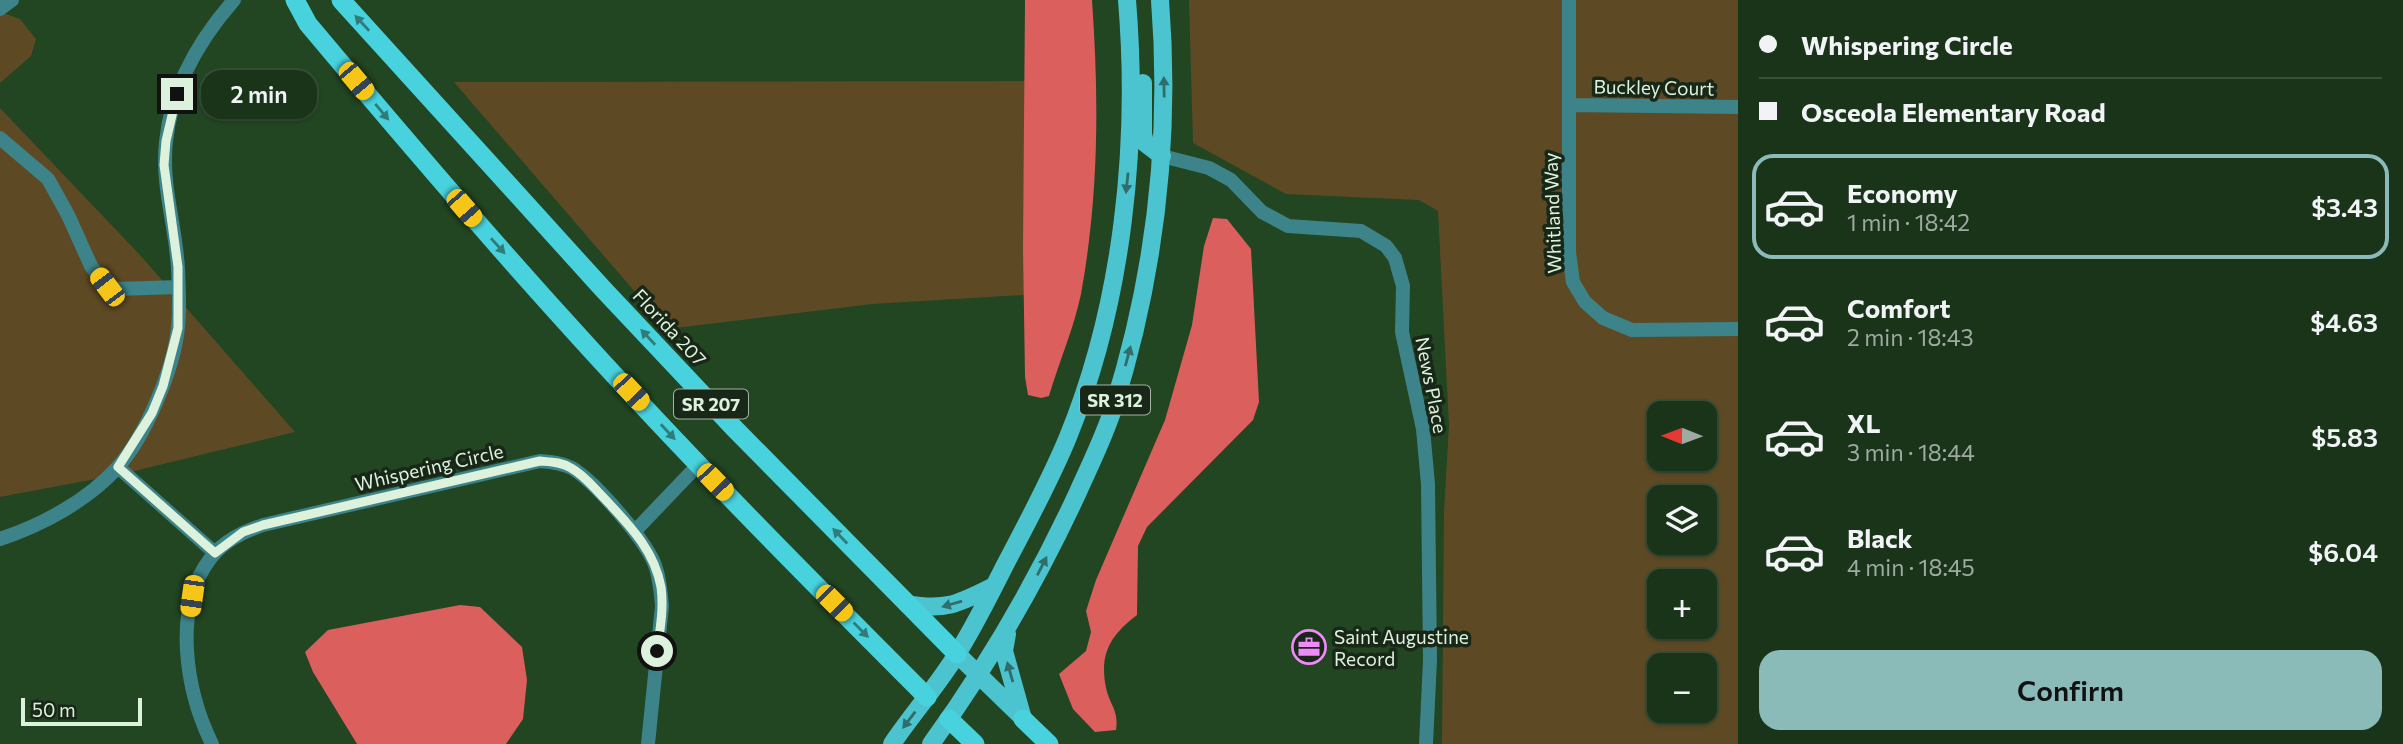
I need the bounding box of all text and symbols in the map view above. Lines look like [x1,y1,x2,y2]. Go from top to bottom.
one-way arrow [354,15,370,32]
text: Whispering Circle [1801,29,2013,60]
car [335,58,378,104]
callout: 2 min [202,70,317,119]
street label: Buckley Court [1593,74,1715,100]
one-way arrow [1158,76,1170,98]
route end [161,78,193,110]
text: 2 min [231,80,287,108]
text: Osceola Elementary Road [1801,96,2106,127]
one-way arrow [374,103,389,120]
street label: Whitland Way [1538,152,1566,274]
one-way arrow [1122,172,1133,194]
icon: car [1763,175,1826,238]
text: Economy [1847,177,1958,208]
car [443,185,486,231]
text: $3.43 [2311,191,2378,222]
text: 1 min · 18:42 [1847,208,1970,236]
one-way arrow [490,237,506,255]
car [86,264,129,310]
street label: Florida 207 [629,284,711,370]
icon: car [1763,290,1826,353]
text: Comfort [1847,292,1950,323]
text: $4.63 [2310,306,2378,337]
text: 2 min · 18:43 [1847,323,1974,351]
one-way arrow [641,329,657,346]
street label: News Place [1411,335,1453,435]
one-way arrow [1123,344,1134,366]
car [609,369,654,415]
road number: SR 312 [1080,386,1150,414]
road number: SR 207 [674,390,748,418]
north arrow [1647,401,1717,471]
map controls [1647,401,1717,723]
icon: car [1763,405,1826,468]
text: XL [1847,407,1881,438]
text: $5.83 [2311,421,2378,452]
one-way arrow [659,423,675,440]
text: 3 min · 18:44 [1847,438,1975,466]
street label: Whispering Circle [352,439,506,495]
car [693,460,738,504]
button: layers [1647,485,1717,555]
icon: car [1763,520,1826,583]
text: Black [1847,522,1913,553]
one-way arrow [832,528,848,545]
text: $6.04 [2308,536,2378,567]
text: 4 min · 18:45 [1847,553,1975,581]
one-way arrow [1037,556,1048,576]
button: + [1647,569,1717,639]
car [179,574,206,618]
car [812,581,857,625]
one-way arrow [942,600,963,610]
one-way arrow [852,622,869,638]
place label: Saint Augustine Record [1334,625,1469,670]
office icon: Saint Augustine Record [1290,628,1328,666]
route start [641,635,673,667]
button: Confirm [1759,650,2382,730]
button: − [1647,653,1717,723]
one-way arrow [1004,661,1014,682]
scale bar [21,695,142,727]
text: 50 m [32,698,76,721]
one-way arrow [903,711,917,729]

